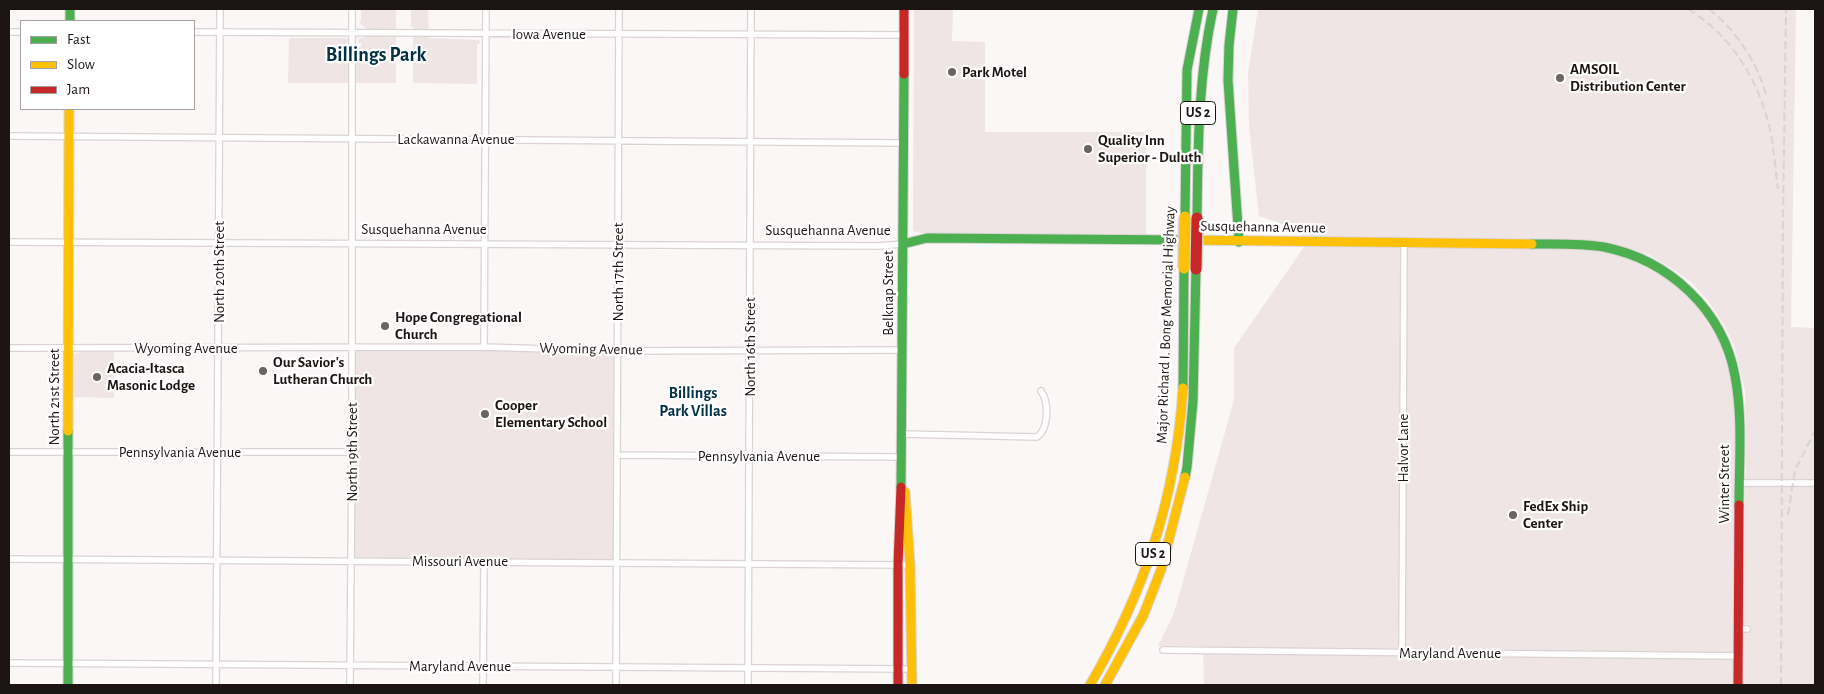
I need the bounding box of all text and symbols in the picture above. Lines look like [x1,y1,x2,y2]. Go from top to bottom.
legend [20,20,195,110]
street label: Iowa Avenue [512,25,586,43]
text: Fast [67,32,90,47]
district label: Billings Park [326,43,426,67]
text: Slow [67,57,95,72]
place label: AMSOIL Distribution Center [1570,60,1686,95]
place label: Park Motel [962,63,1027,81]
marker: Park Motel [946,66,958,78]
marker: AMSOIL Distribution Center [1554,72,1566,84]
text: Jam [67,82,90,97]
road number: US 2 [1180,102,1216,125]
street label: Lackawanna Avenue [397,130,515,148]
place label: Quality Inn Superior - Duluth [1098,131,1201,166]
marker: Quality Inn Superior - Duluth [1082,143,1094,155]
street label: Major Richard I. Bong Memorial Highway [1153,206,1179,444]
street label: Susquehanna Avenue [1200,217,1326,237]
street label: Susquehanna Avenue [361,220,487,238]
street label: North 20th Street [210,221,228,323]
street label: Susquehanna Avenue [765,221,891,239]
street label: North 17th Street [609,223,627,321]
street label: Belknap Street [879,250,897,336]
street label: North 16th Street [741,297,759,397]
place label: Hope Congregational Church [395,308,522,343]
marker: Hope Congregational Church [379,320,391,332]
street label: Wyoming Avenue [134,339,238,357]
street label: Wyoming Avenue [539,339,643,359]
street label: North 21st Street [45,348,63,446]
place label: Our Savior's Lutheran Church [273,353,372,388]
place label: Acacia-Itasca Masonic Lodge [107,359,195,394]
marker: Our Savior's Lutheran Church [257,365,269,377]
marker: Acacia-Itasca Masonic Lodge [91,371,103,383]
district label: Billings Park Villas [659,383,727,421]
place label: Cooper Elementary School [495,396,607,431]
street label: North 19th Street [343,402,361,502]
marker: Cooper Elementary School [479,408,491,420]
street label: Halvor Lane [1394,414,1412,482]
street label: Pennsylvania Avenue [119,443,241,461]
street label: Winter Street [1715,445,1733,523]
street label: Pennsylvania Avenue [698,447,820,465]
place label: FedEx Ship Center [1523,497,1588,532]
marker: FedEx Ship Center [1507,509,1519,521]
road number: US 2 [1136,542,1170,566]
street label: Missouri Avenue [412,552,508,570]
street label: Maryland Avenue [1399,644,1501,662]
street label: Maryland Avenue [409,657,511,675]

